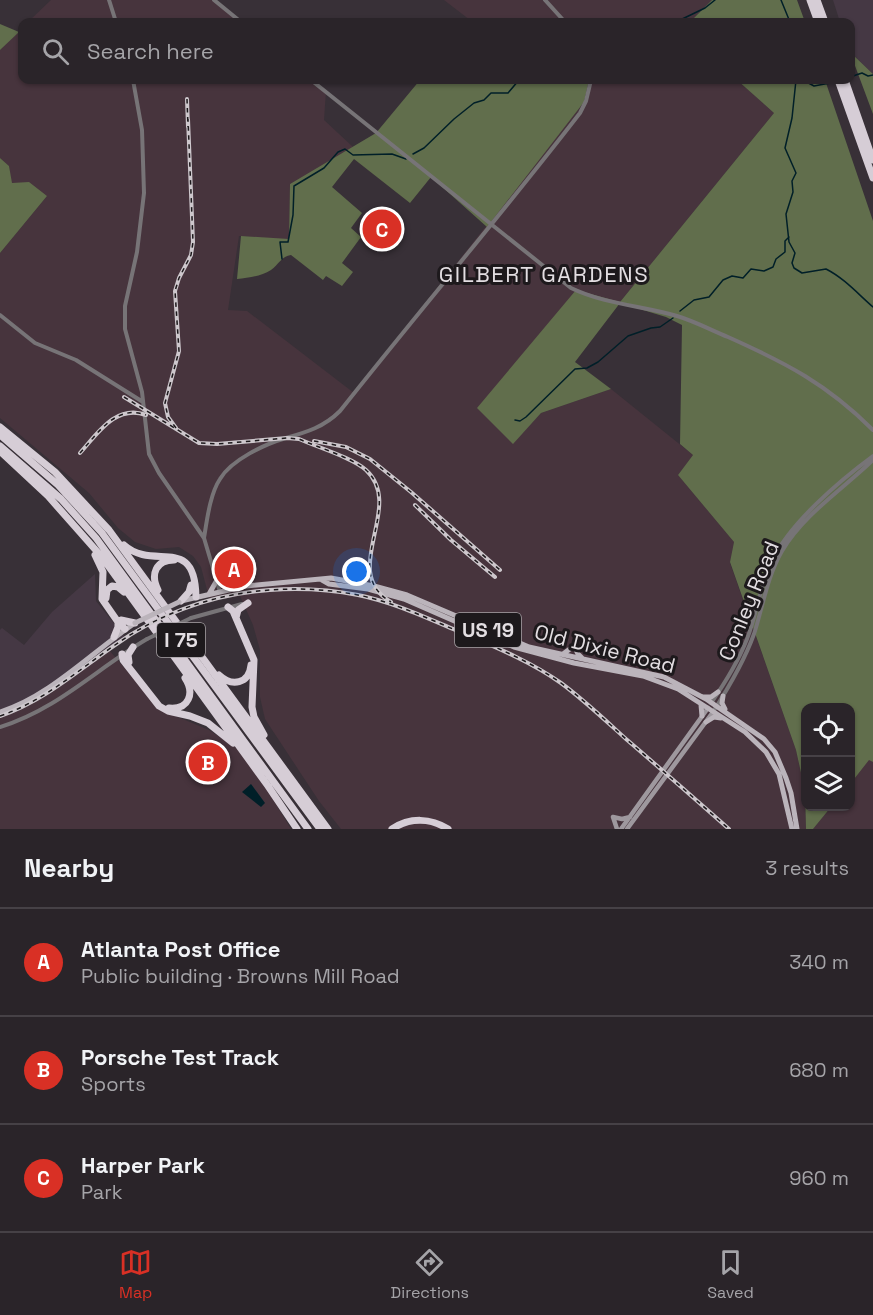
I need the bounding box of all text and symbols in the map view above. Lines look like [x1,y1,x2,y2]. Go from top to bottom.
search box [18,18,855,84]
icon: search [39,35,72,68]
text: Search here [87,37,214,65]
pin: C [362,206,401,252]
district label: GILBERT GARDENS [439,260,649,288]
street label: Conley Road [712,537,785,665]
pin: A [214,546,254,592]
your location [342,557,371,586]
road number: US 19 [455,613,521,647]
street label: Old Dixie Road [532,618,678,679]
road number: I 75 [157,623,205,657]
map controls [801,703,855,811]
button: locate [801,703,855,757]
pin: B [188,740,228,784]
button: layers [801,757,855,811]
text: Nearby [24,851,114,885]
text: 3 results [765,855,849,881]
text: Atlanta Post Office [81,935,280,963]
text: A [37,949,50,975]
text: 340 m [789,949,849,975]
text: Public building · Browns Mill Road [81,963,400,989]
text: Porsche Test Track [81,1043,279,1071]
text: B [37,1057,50,1083]
text: 680 m [789,1057,849,1083]
text: Sports [81,1071,146,1097]
text: Harper Park [81,1151,205,1179]
text: C [37,1165,50,1191]
text: 960 m [789,1165,849,1191]
text: Park [81,1179,123,1205]
tab: Map [119,1246,152,1303]
tab: Directions [391,1246,469,1303]
tab: Saved [707,1246,754,1303]

